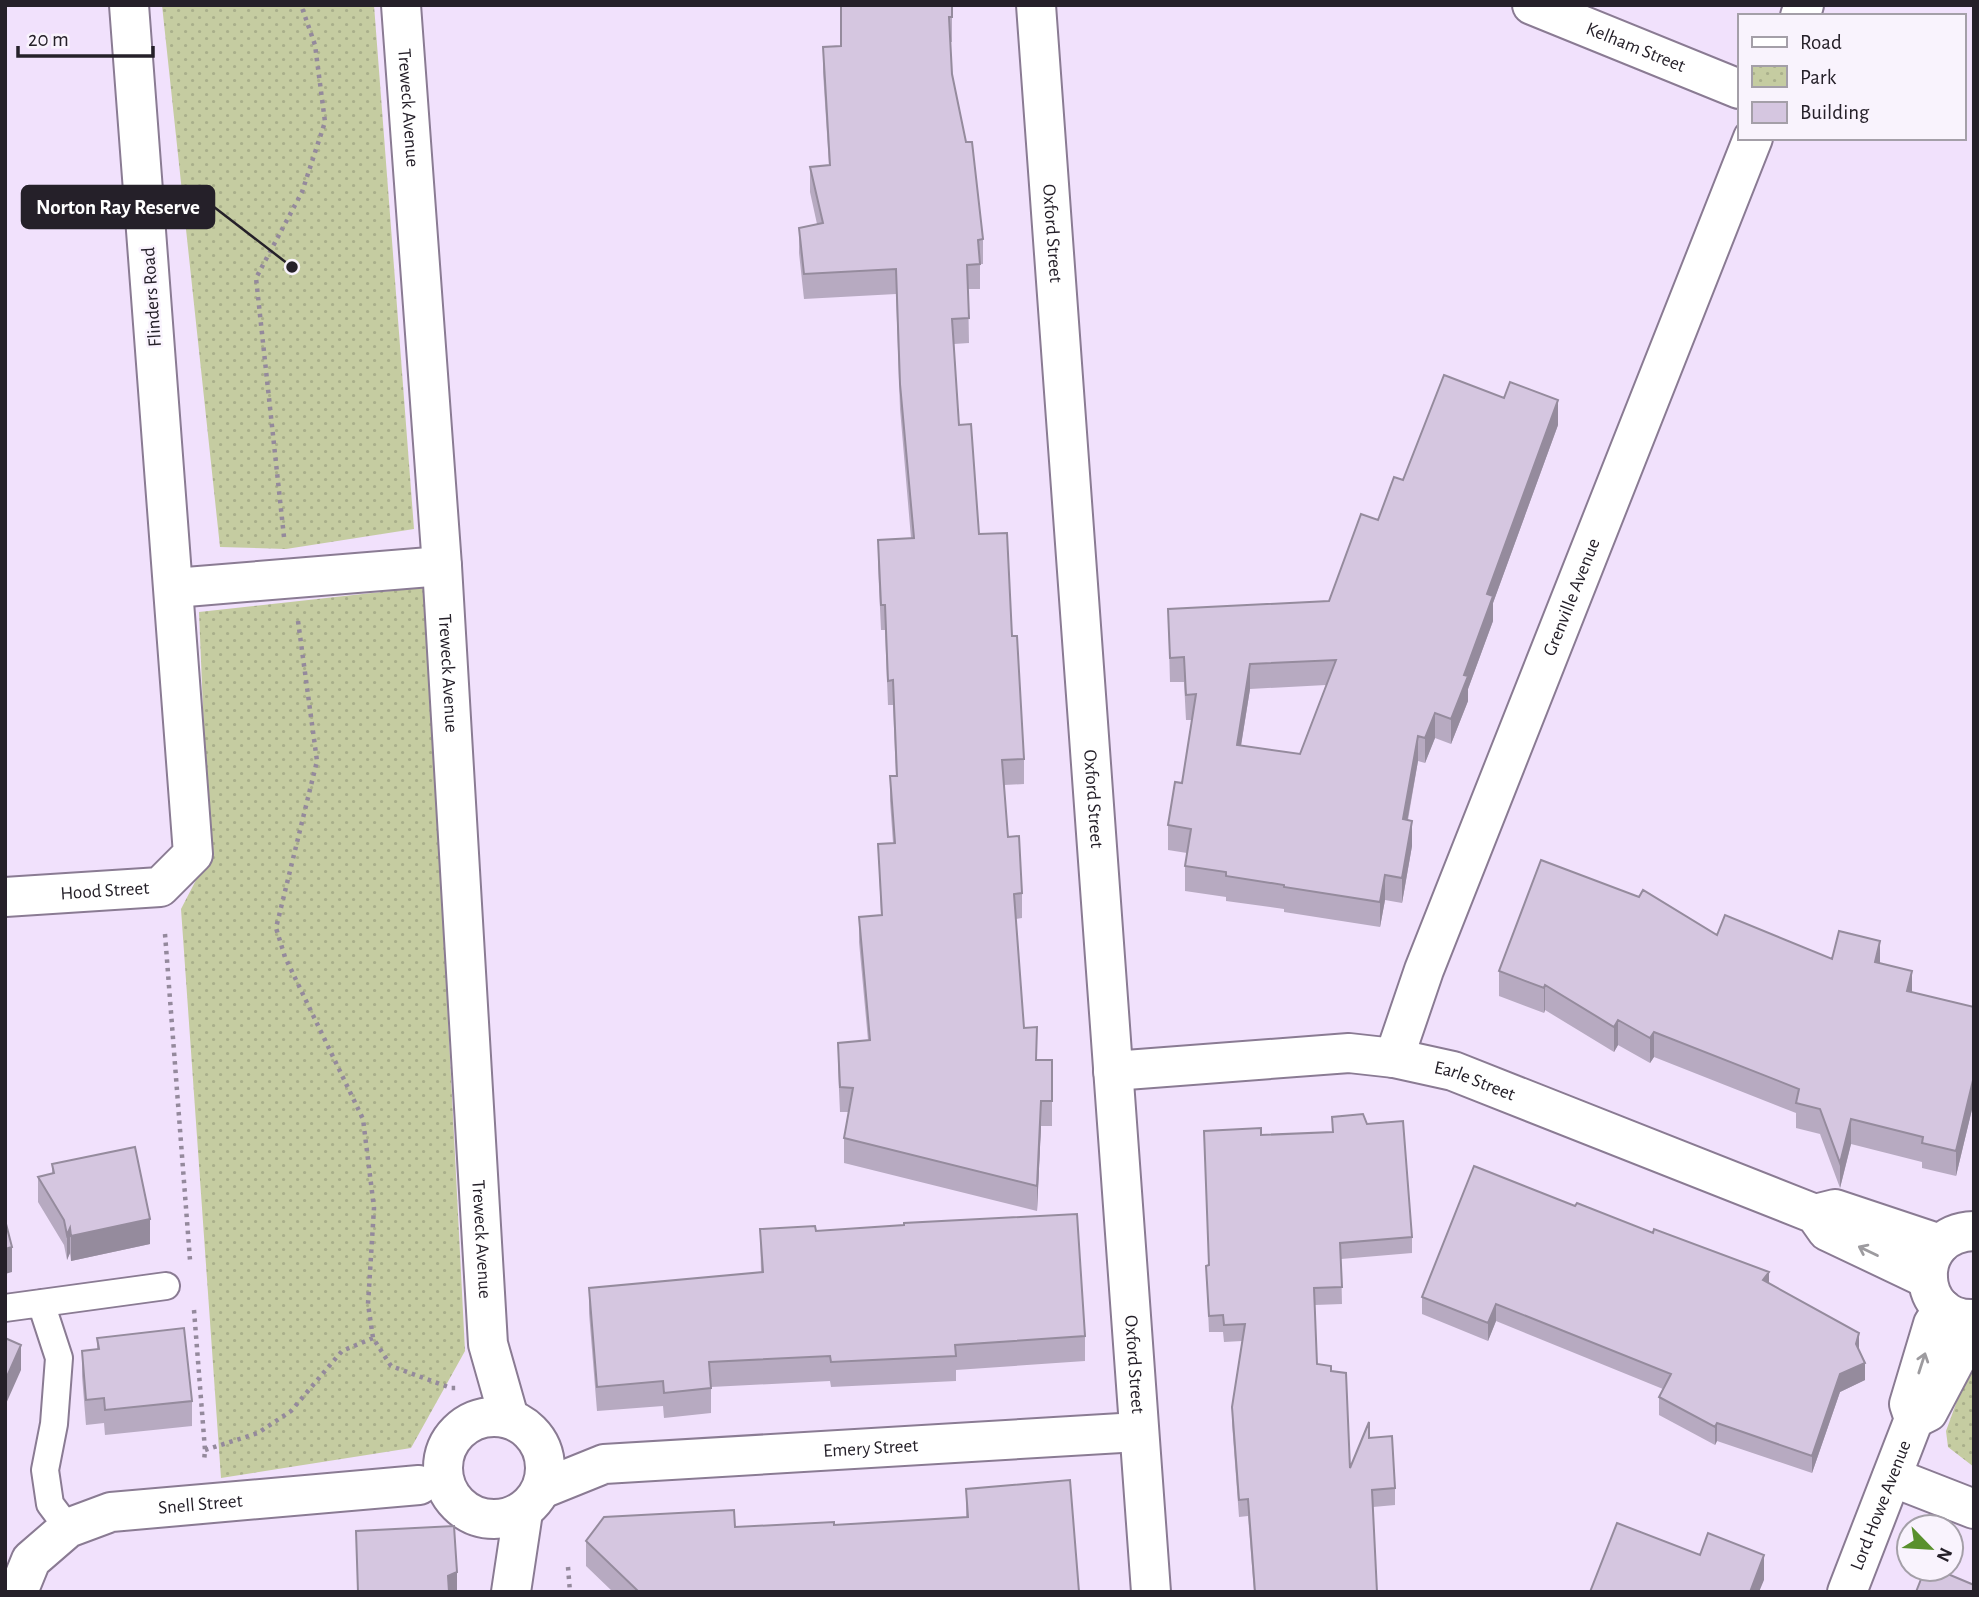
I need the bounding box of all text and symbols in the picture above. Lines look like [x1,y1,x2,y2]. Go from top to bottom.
scale bar [18,14,152,58]
legend [1738,14,1965,140]
street label: Kelham Street [1584,19,1688,76]
text: 20 m [28,29,69,50]
text: Road [1800,32,1842,53]
street label: Treweck Avenue [395,48,422,168]
text: Park [1800,67,1837,88]
text: Building [1800,102,1870,123]
street label: Oxford Street [1040,183,1066,283]
callout: Norton Ray Reserve [22,186,214,228]
text: Norton Ray Reserve [36,197,200,218]
street label: Flinders Road [139,246,165,348]
street label: Grenville Avenue [1540,536,1603,659]
street label: Treweck Avenue [435,613,461,733]
street label: Oxford Street [1080,749,1107,849]
street label: Hood Street [60,878,150,903]
street label: Earle Street [1433,1058,1518,1104]
street label: Treweck Avenue [469,1179,495,1299]
one-way arrow [1858,1243,1879,1257]
street label: Oxford Street [1121,1314,1148,1414]
one-way arrow [1917,1353,1929,1375]
street label: Emery Street [823,1436,919,1460]
street label: Lord Howe Avenue [1847,1438,1914,1573]
street label: Snell Street [157,1491,243,1517]
north arrow [1895,1513,1965,1583]
text: N [1933,1545,1955,1565]

